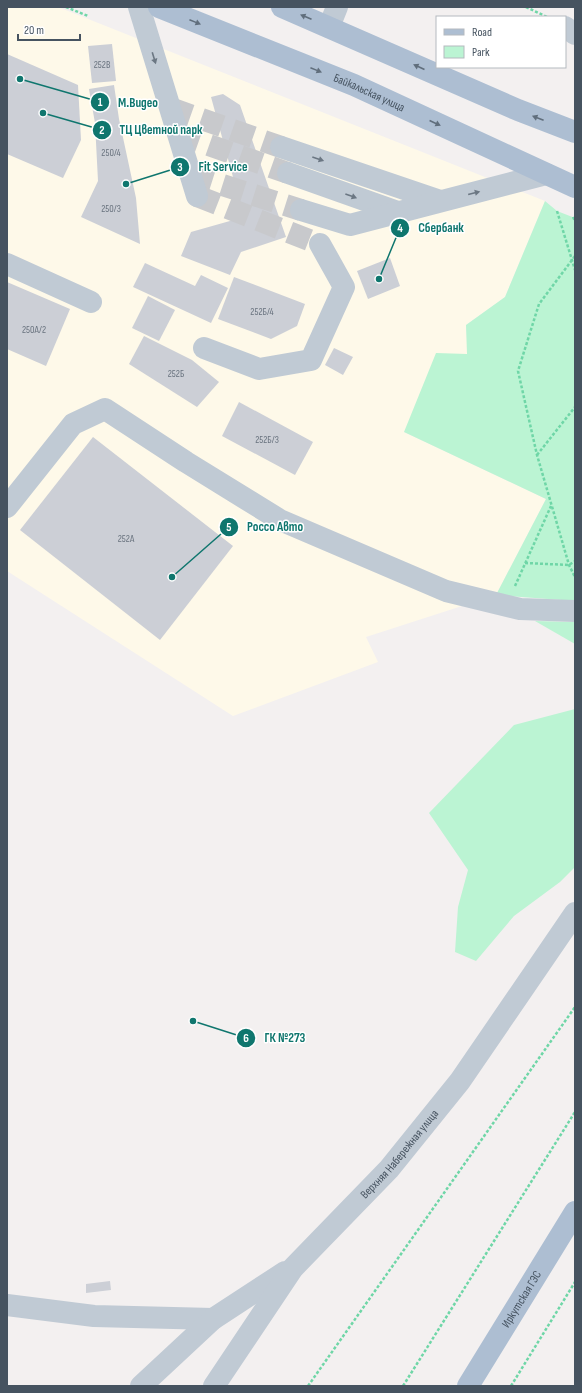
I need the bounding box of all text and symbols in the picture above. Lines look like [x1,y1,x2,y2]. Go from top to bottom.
one-way arrow [300,14,311,20]
scale bar [18,16,80,42]
legend [436,16,566,68]
one-way arrow [190,19,202,25]
text: 20 m [24,23,44,38]
text: Road [472,25,492,40]
text: Park [472,45,490,60]
one-way arrow [151,52,157,64]
house number: 252В [94,59,111,71]
one-way arrow [413,63,425,69]
one-way arrow [311,67,322,73]
street label: Байкальская улица [331,71,408,116]
callout: М.Видео [90,90,166,115]
text: 1 [98,95,103,110]
text: М.Видео [118,95,158,111]
one-way arrow [532,115,544,121]
callout: ТЦ Цветной парк [92,117,211,142]
one-way arrow [429,120,440,126]
text: ТЦ Цветной парк [120,122,203,138]
text: 2 [99,123,105,138]
house number: 250/4 [101,147,121,159]
callout: Fit Service [170,154,255,179]
one-way arrow [313,157,325,163]
text: Fit Service [198,159,248,175]
text: 3 [177,160,183,175]
one-way arrow [467,189,480,195]
one-way arrow [346,193,358,199]
house number: 250/3 [101,203,121,215]
callout: Сбербанк [390,215,472,240]
text: Сбербанк [418,220,464,236]
text: 4 [397,221,403,236]
house number: 252Б/4 [250,306,274,318]
house number: 250А/2 [22,324,46,336]
house number: 252Б [168,368,185,380]
house number: 252Б/3 [255,434,279,446]
callout: Россо Авто [219,514,311,539]
text: Россо Авто [247,519,303,535]
text: 5 [226,520,232,535]
house number: 252А [118,533,135,545]
callout: ГК №273 [236,1025,313,1050]
text: ГК №273 [265,1030,306,1046]
text: 6 [243,1031,249,1046]
street label: Верхняя Набережная улица [357,1106,442,1202]
street label: Иркутская ГЭС [499,1268,545,1331]

